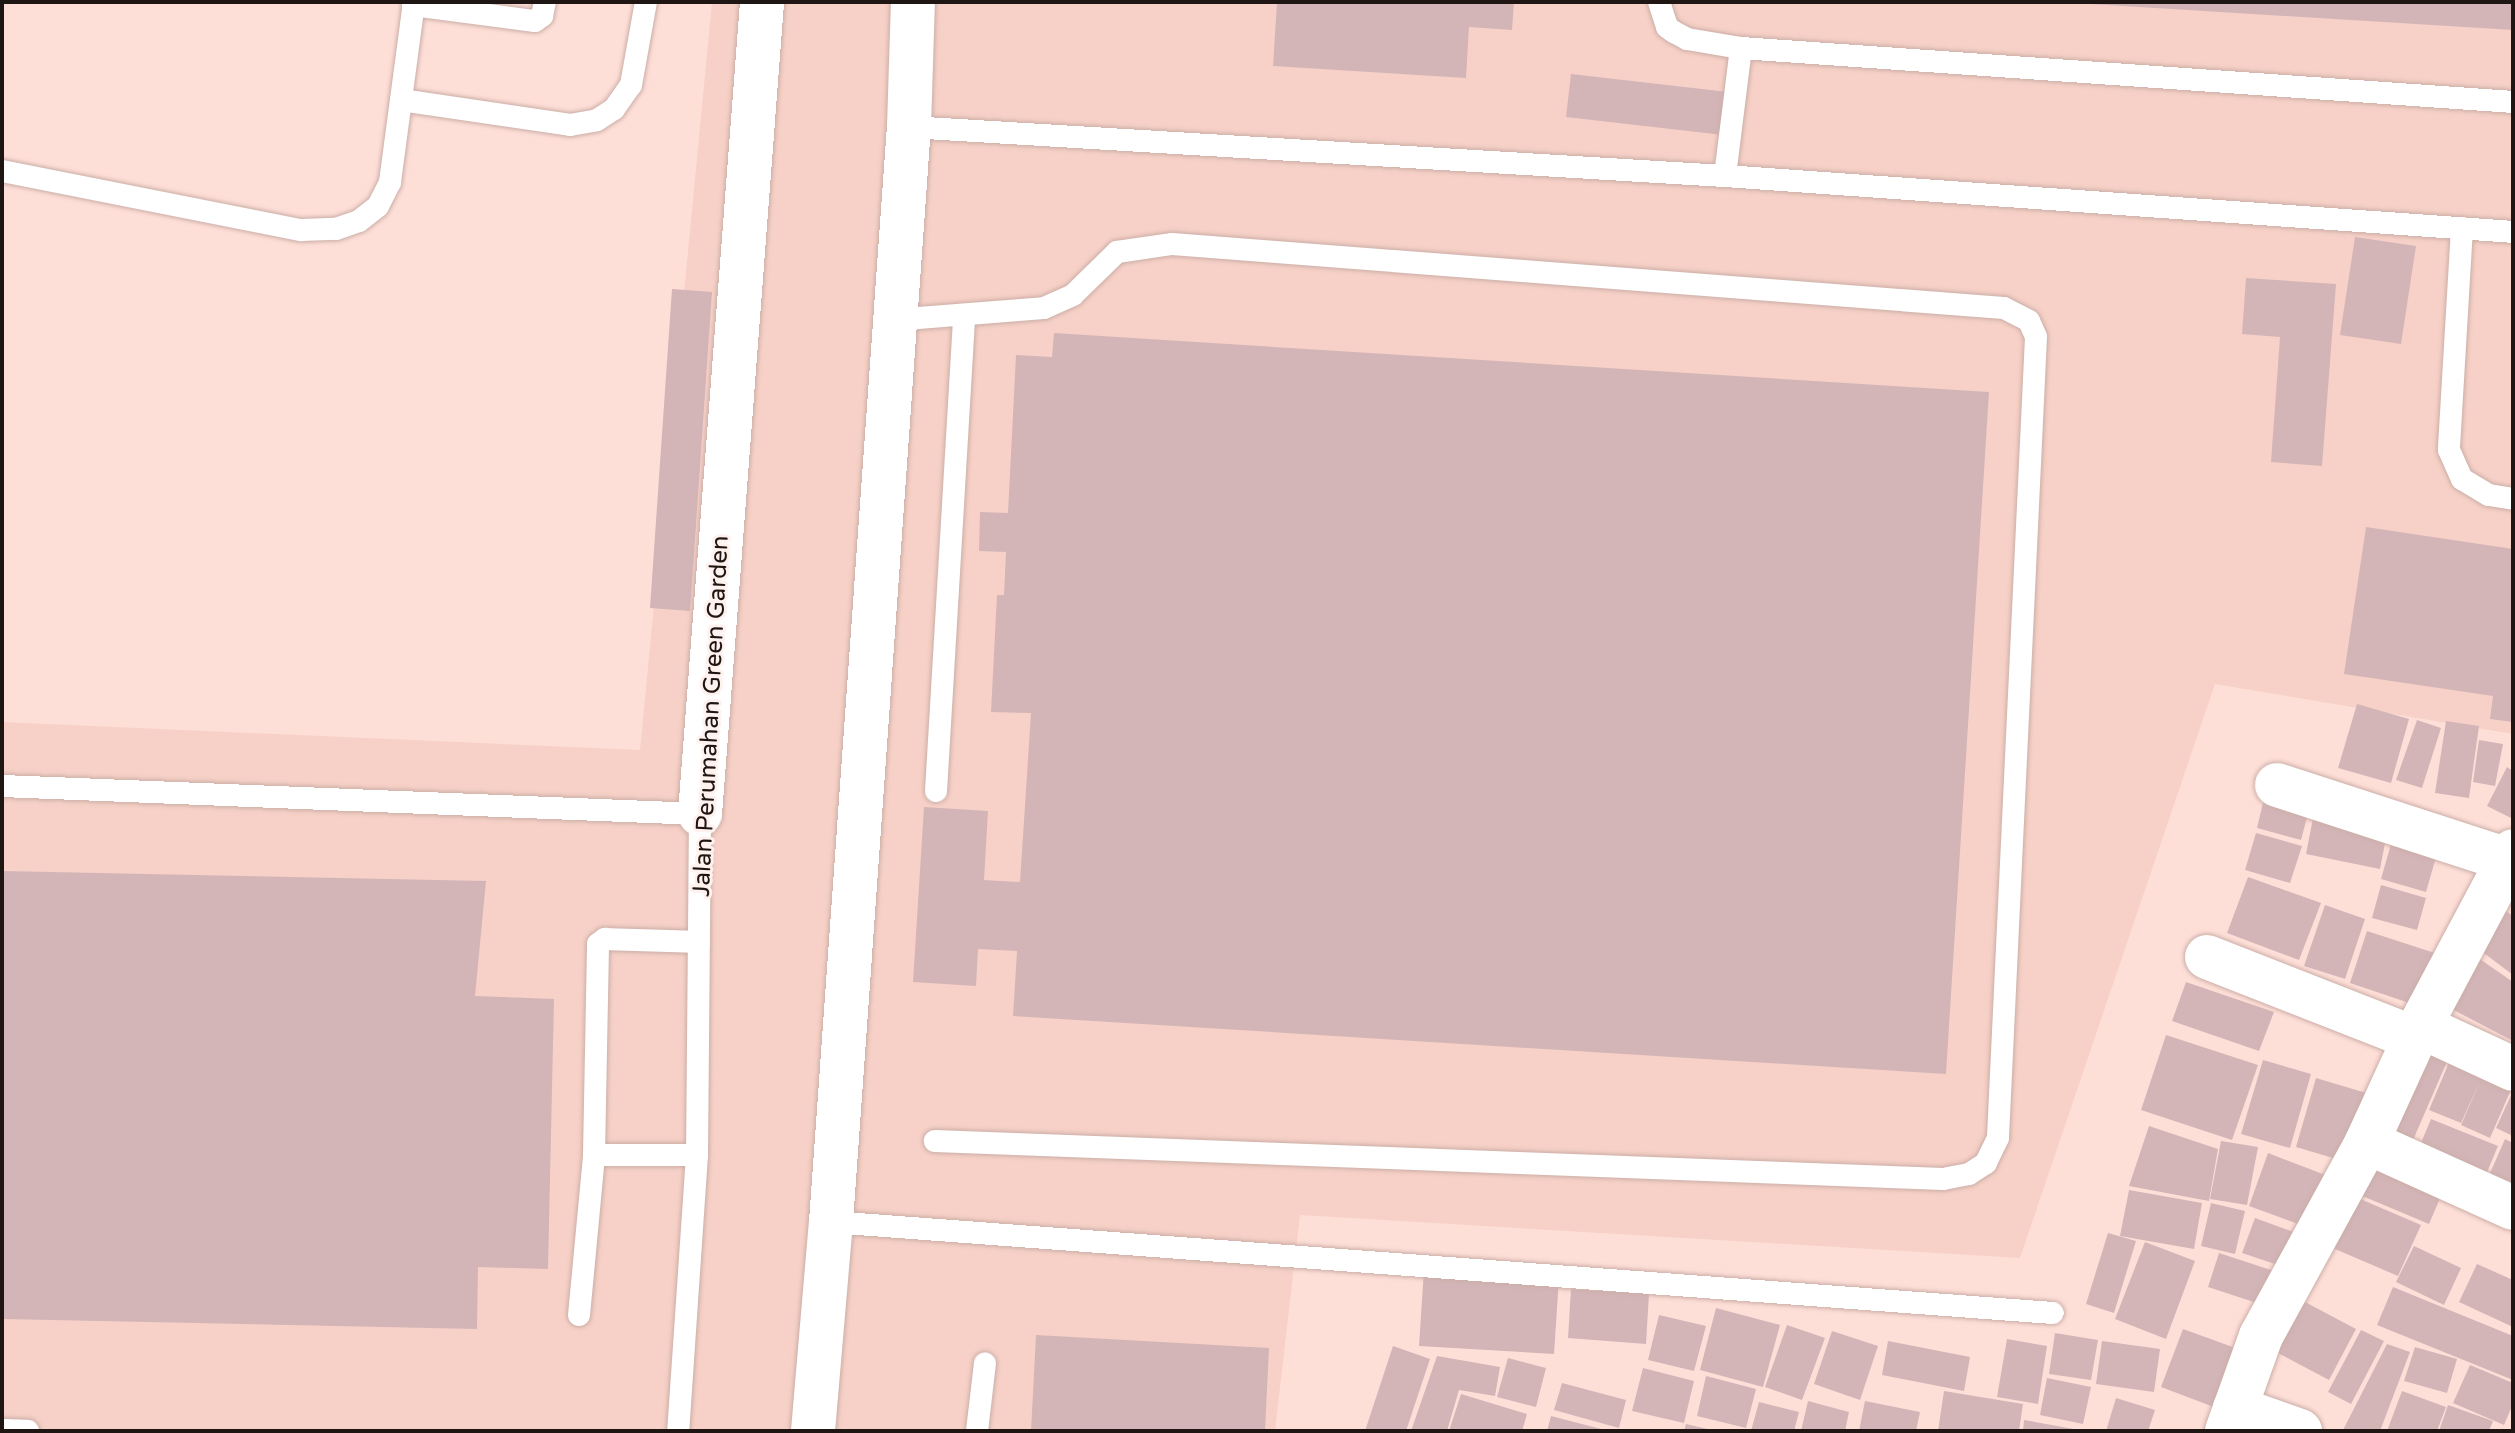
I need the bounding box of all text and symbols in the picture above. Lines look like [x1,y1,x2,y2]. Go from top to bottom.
street label: Jalan Perumahan Green Garden [687,535,735,897]

